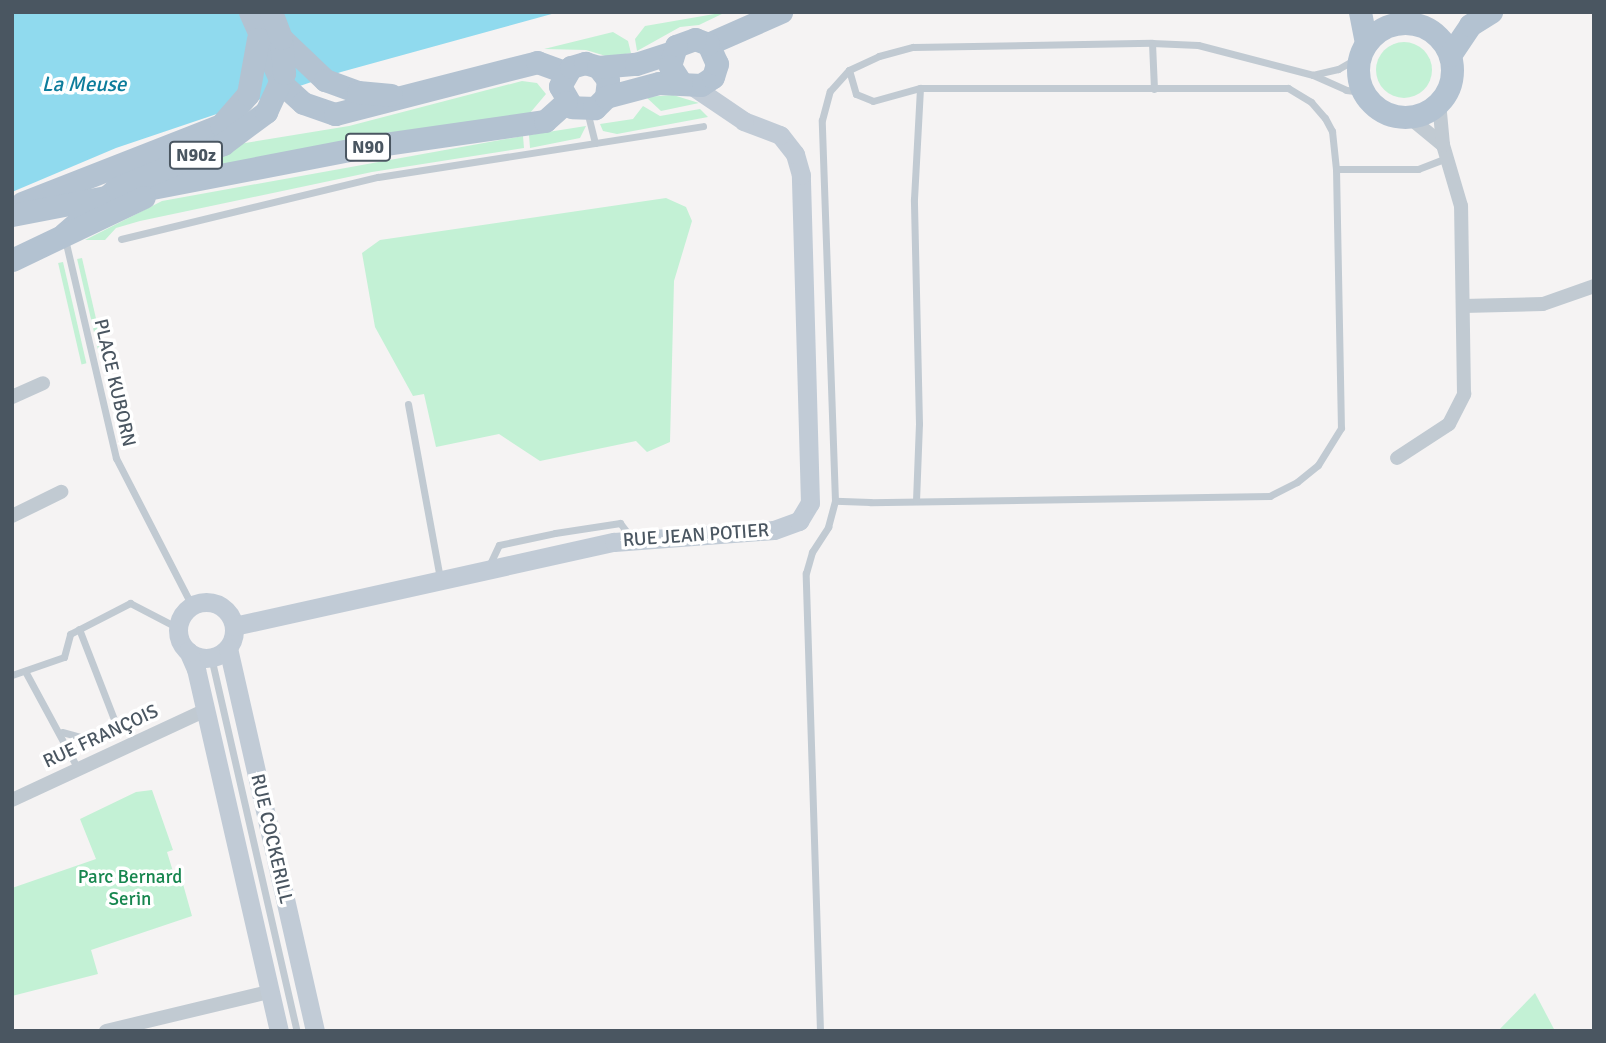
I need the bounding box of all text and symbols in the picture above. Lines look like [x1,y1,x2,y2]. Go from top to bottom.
water label: La Meuse [42,71,126,97]
road number: N90 [344,132,392,162]
road number: N90z [168,140,224,170]
street label: PLACE KUBORN [88,317,140,449]
street label: RUE JEAN POTIER [622,520,770,552]
street label: RUE FRANÇOIS [40,700,162,774]
street label: RUE COCKERILL [245,772,297,906]
park label: Parc Bernard Serin [78,867,182,911]

